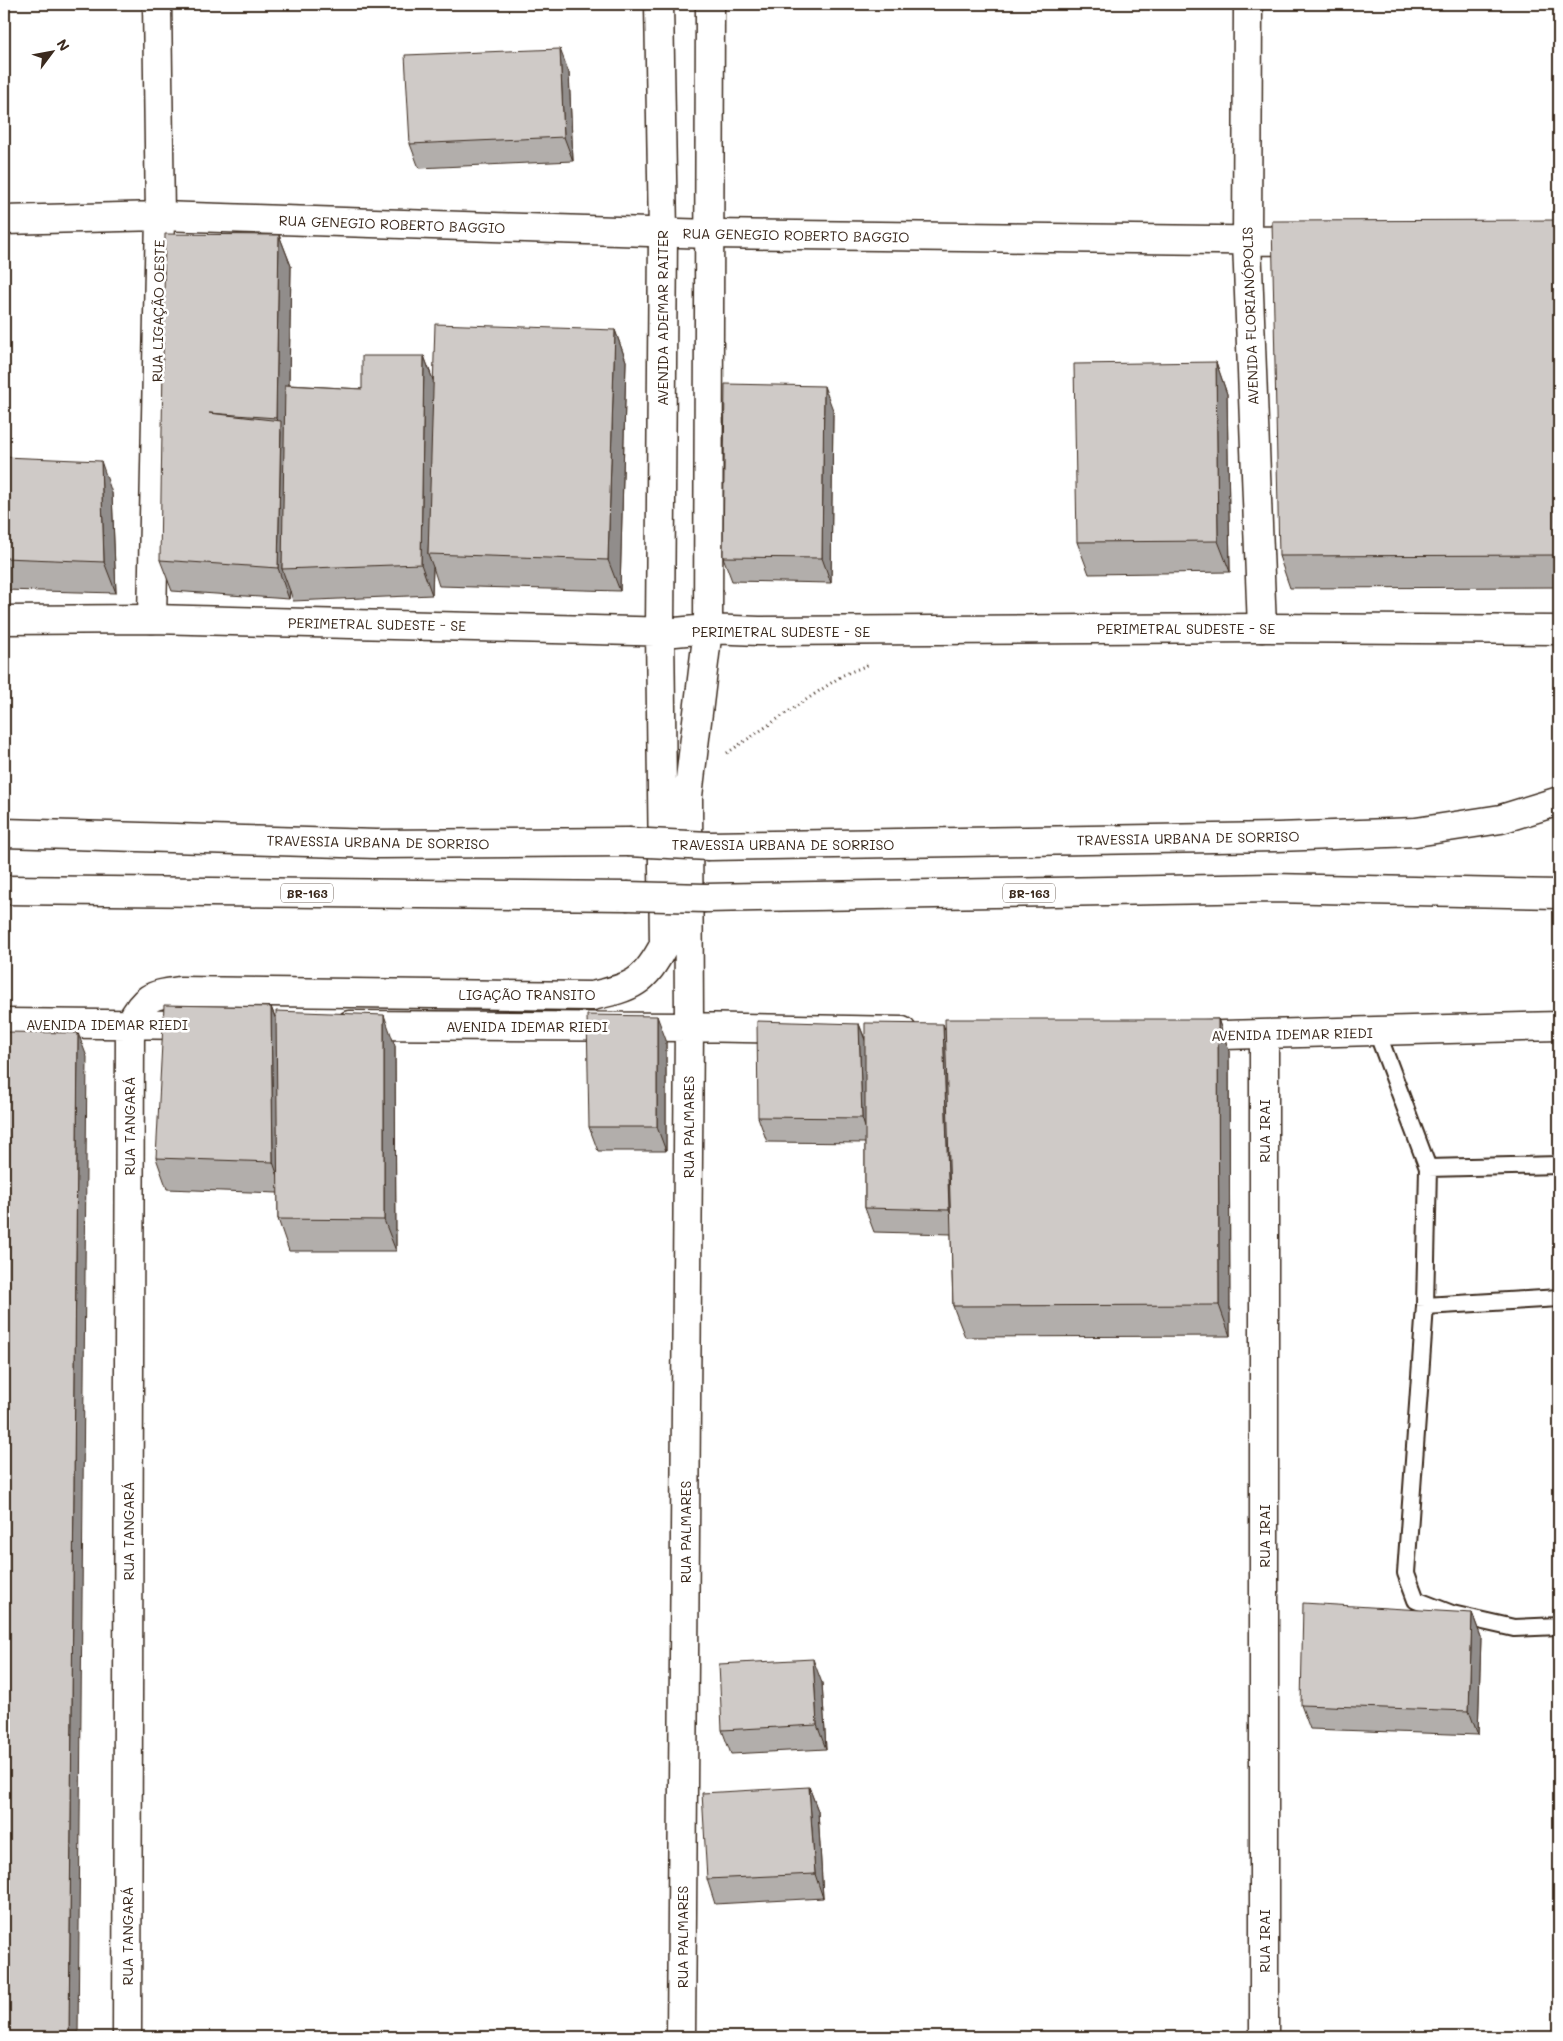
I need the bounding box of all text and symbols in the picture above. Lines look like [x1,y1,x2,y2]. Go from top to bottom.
north arrow [28,28,78,78]
text: N [53,35,74,54]
street label: RUA GENEGIO ROBERTO BAGGIO [278,211,506,237]
street label: RUA GENEGIO ROBERTO BAGGIO [682,224,910,246]
street label: AVENIDA FLORIANÓPOLIS [1237,226,1263,405]
street label: AVENIDA ADEMAR RAITER [653,230,672,406]
street label: RUA LIGAÇÃO OESTE [147,240,169,382]
street label: PERIMETRAL SUDESTE - SE [288,613,466,635]
street label: PERIMETRAL SUDESTE - SE [1097,619,1275,638]
street label: PERIMETRAL SUDESTE - SE [692,622,870,641]
street label: TRAVESSIA URBANA DE SORRISO [1076,827,1300,849]
street label: TRAVESSIA URBANA DE SORRISO [266,831,490,853]
street label: TRAVESSIA URBANA DE SORRISO [672,835,894,854]
road number: BR-163 [281,884,333,902]
road number: BR-163 [1003,884,1055,902]
street label: LIGAÇÃO TRANSITO [459,985,595,1004]
street label: AVENIDA IDEMAR RIEDI [26,1015,188,1034]
street label: AVENIDA IDEMAR RIEDI [446,1017,608,1036]
street label: AVENIDA IDEMAR RIEDI [1211,1023,1373,1045]
street label: RUA TANGARÁ [120,1076,139,1176]
street label: RUA PALMARES [679,1076,698,1178]
street label: RUA IRAI [1255,1099,1274,1163]
street label: RUA TANGARÁ [119,1481,138,1581]
street label: RUA PALMARES [676,1481,695,1583]
street label: RUA IRAI [1255,1504,1274,1568]
street label: RUA TANGARÁ [118,1886,137,1986]
street label: RUA PALMARES [673,1886,692,1988]
street label: RUA IRAI [1255,1909,1274,1973]

